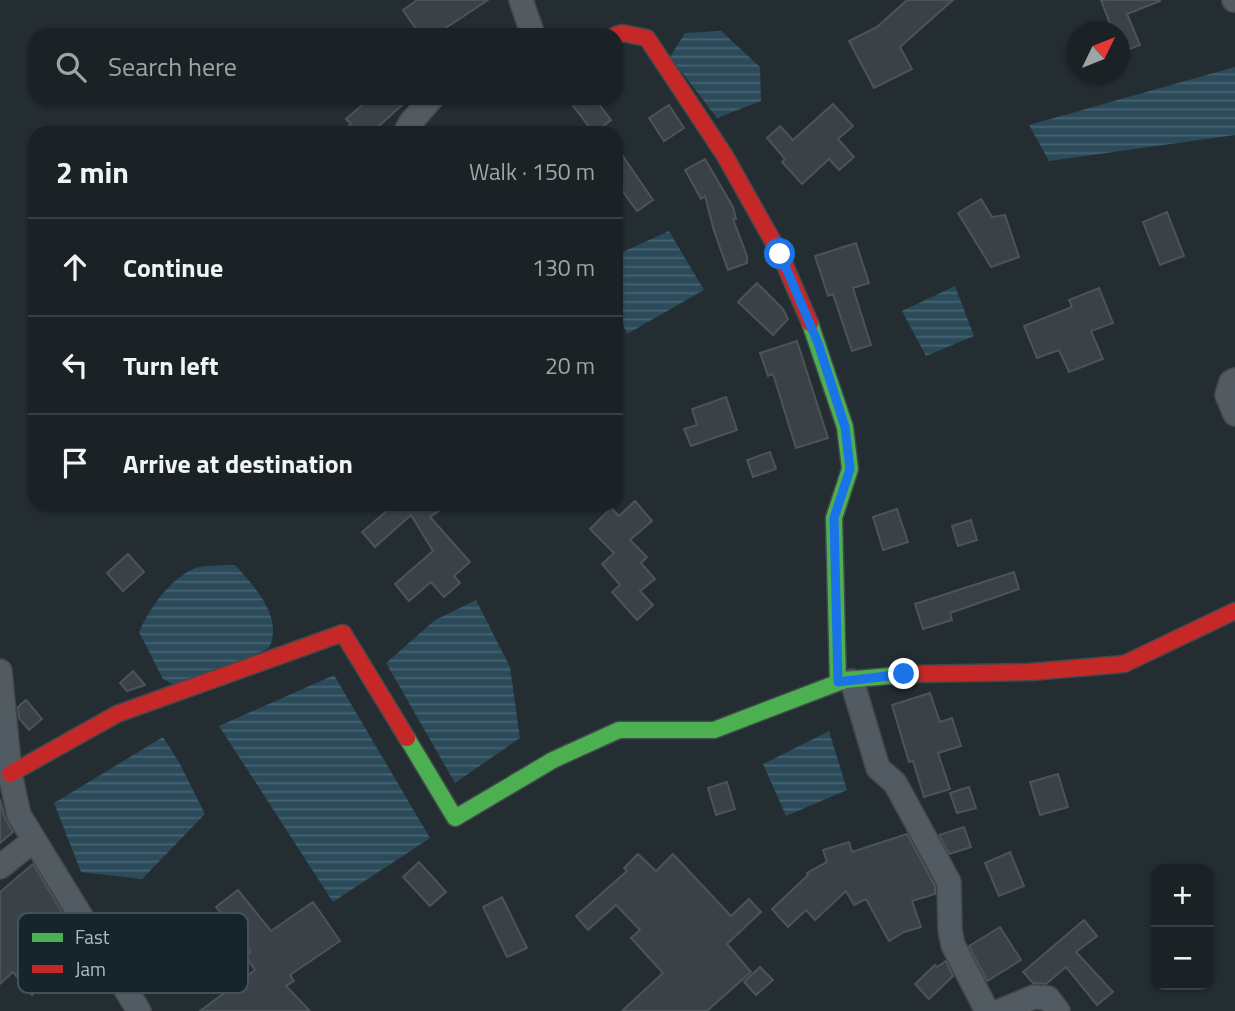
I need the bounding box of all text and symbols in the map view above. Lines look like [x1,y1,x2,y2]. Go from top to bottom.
north arrow [1067,21,1130,84]
search box [28,28,623,105]
text: Search here [108,47,237,86]
icon: search [52,48,90,86]
text: 2 min [56,149,129,195]
text: Walk · 150 m [469,154,595,189]
route start [764,238,795,269]
icon: ahead [56,248,94,286]
text: Continue [123,248,223,287]
text: 130 m [532,250,595,285]
icon: left [56,346,94,384]
text: Turn left [123,346,218,385]
text: 20 m [545,348,595,383]
icon: arrive [56,444,94,482]
text: Arrive at destination [123,444,353,483]
route end [888,658,919,689]
map controls [1151,864,1214,990]
button: + [1151,864,1214,927]
legend [18,913,248,993]
text: Fast [75,922,110,951]
button: − [1151,927,1214,990]
text: Jam [75,954,106,983]

